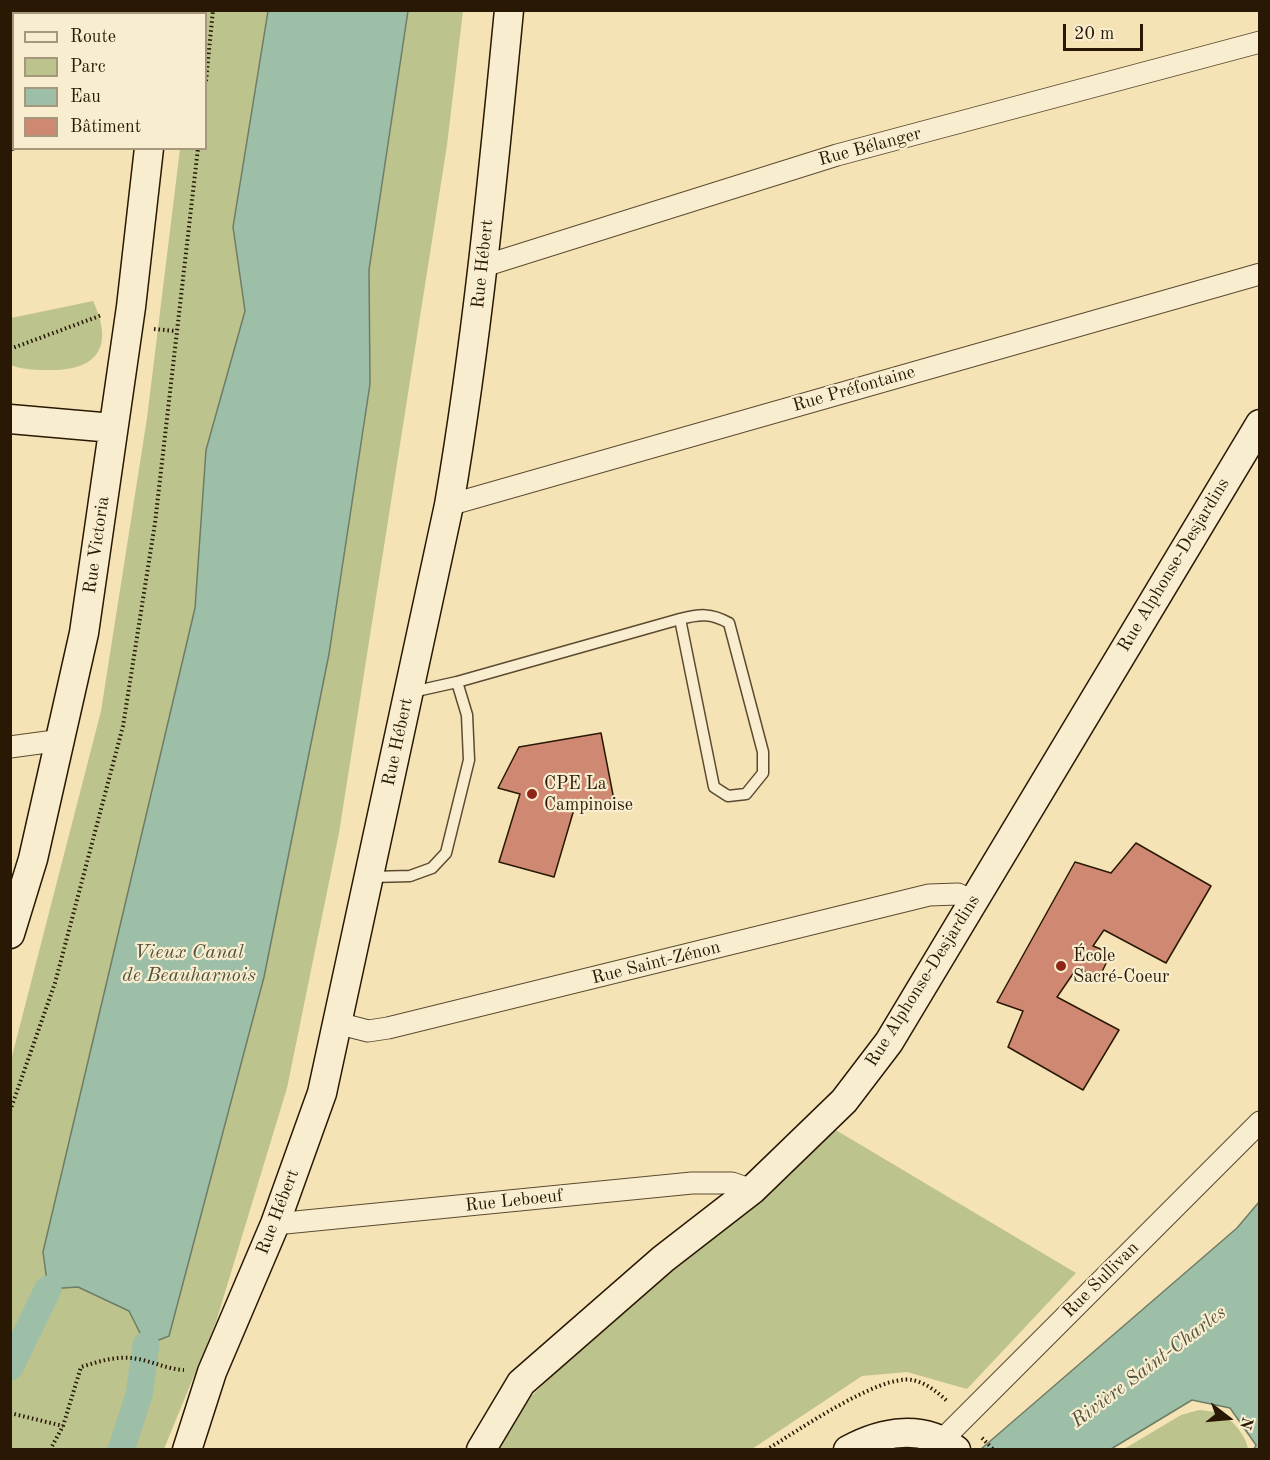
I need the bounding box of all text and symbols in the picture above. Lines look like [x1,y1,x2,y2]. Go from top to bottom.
legend [12,12,207,150]
scale bar [1066,12,1146,50]
text: 20 m [1074,25,1114,43]
text: Route [70,28,116,46]
text: Parc [70,58,106,76]
text: Eau [70,88,101,106]
text: Bâtiment [70,118,141,136]
street label: Rue Bélanger [816,123,924,171]
street label: Rue Hébert [468,218,498,310]
street label: Rue Préfontaine [790,361,918,417]
street label: Rue Alphonse-Desjardins [1114,474,1234,656]
street label: Rue Victoria [79,495,115,595]
street label: Rue Hébert [378,696,418,788]
place label: CPE La Campinoise [544,773,633,816]
marker: CPE La Campinoise [525,787,539,801]
street label: Rue Alphonse-Desjardins [861,891,985,1071]
street label: Rue Saint-Zénon [589,937,723,989]
water label: Vieux Canal de Beauharnois [122,941,256,988]
place label: École Sacré-Coeur [1073,945,1169,988]
marker: École Sacré-Coeur [1054,959,1068,973]
street label: Rue Hébert [252,1166,304,1258]
street label: Rue Leboeuf [464,1185,564,1217]
street label: Rue Sullivan [1058,1237,1144,1323]
water label: Rivière Saint-Charles [1067,1301,1231,1433]
north arrow [1198,1388,1258,1448]
text: N [1236,1415,1255,1431]

